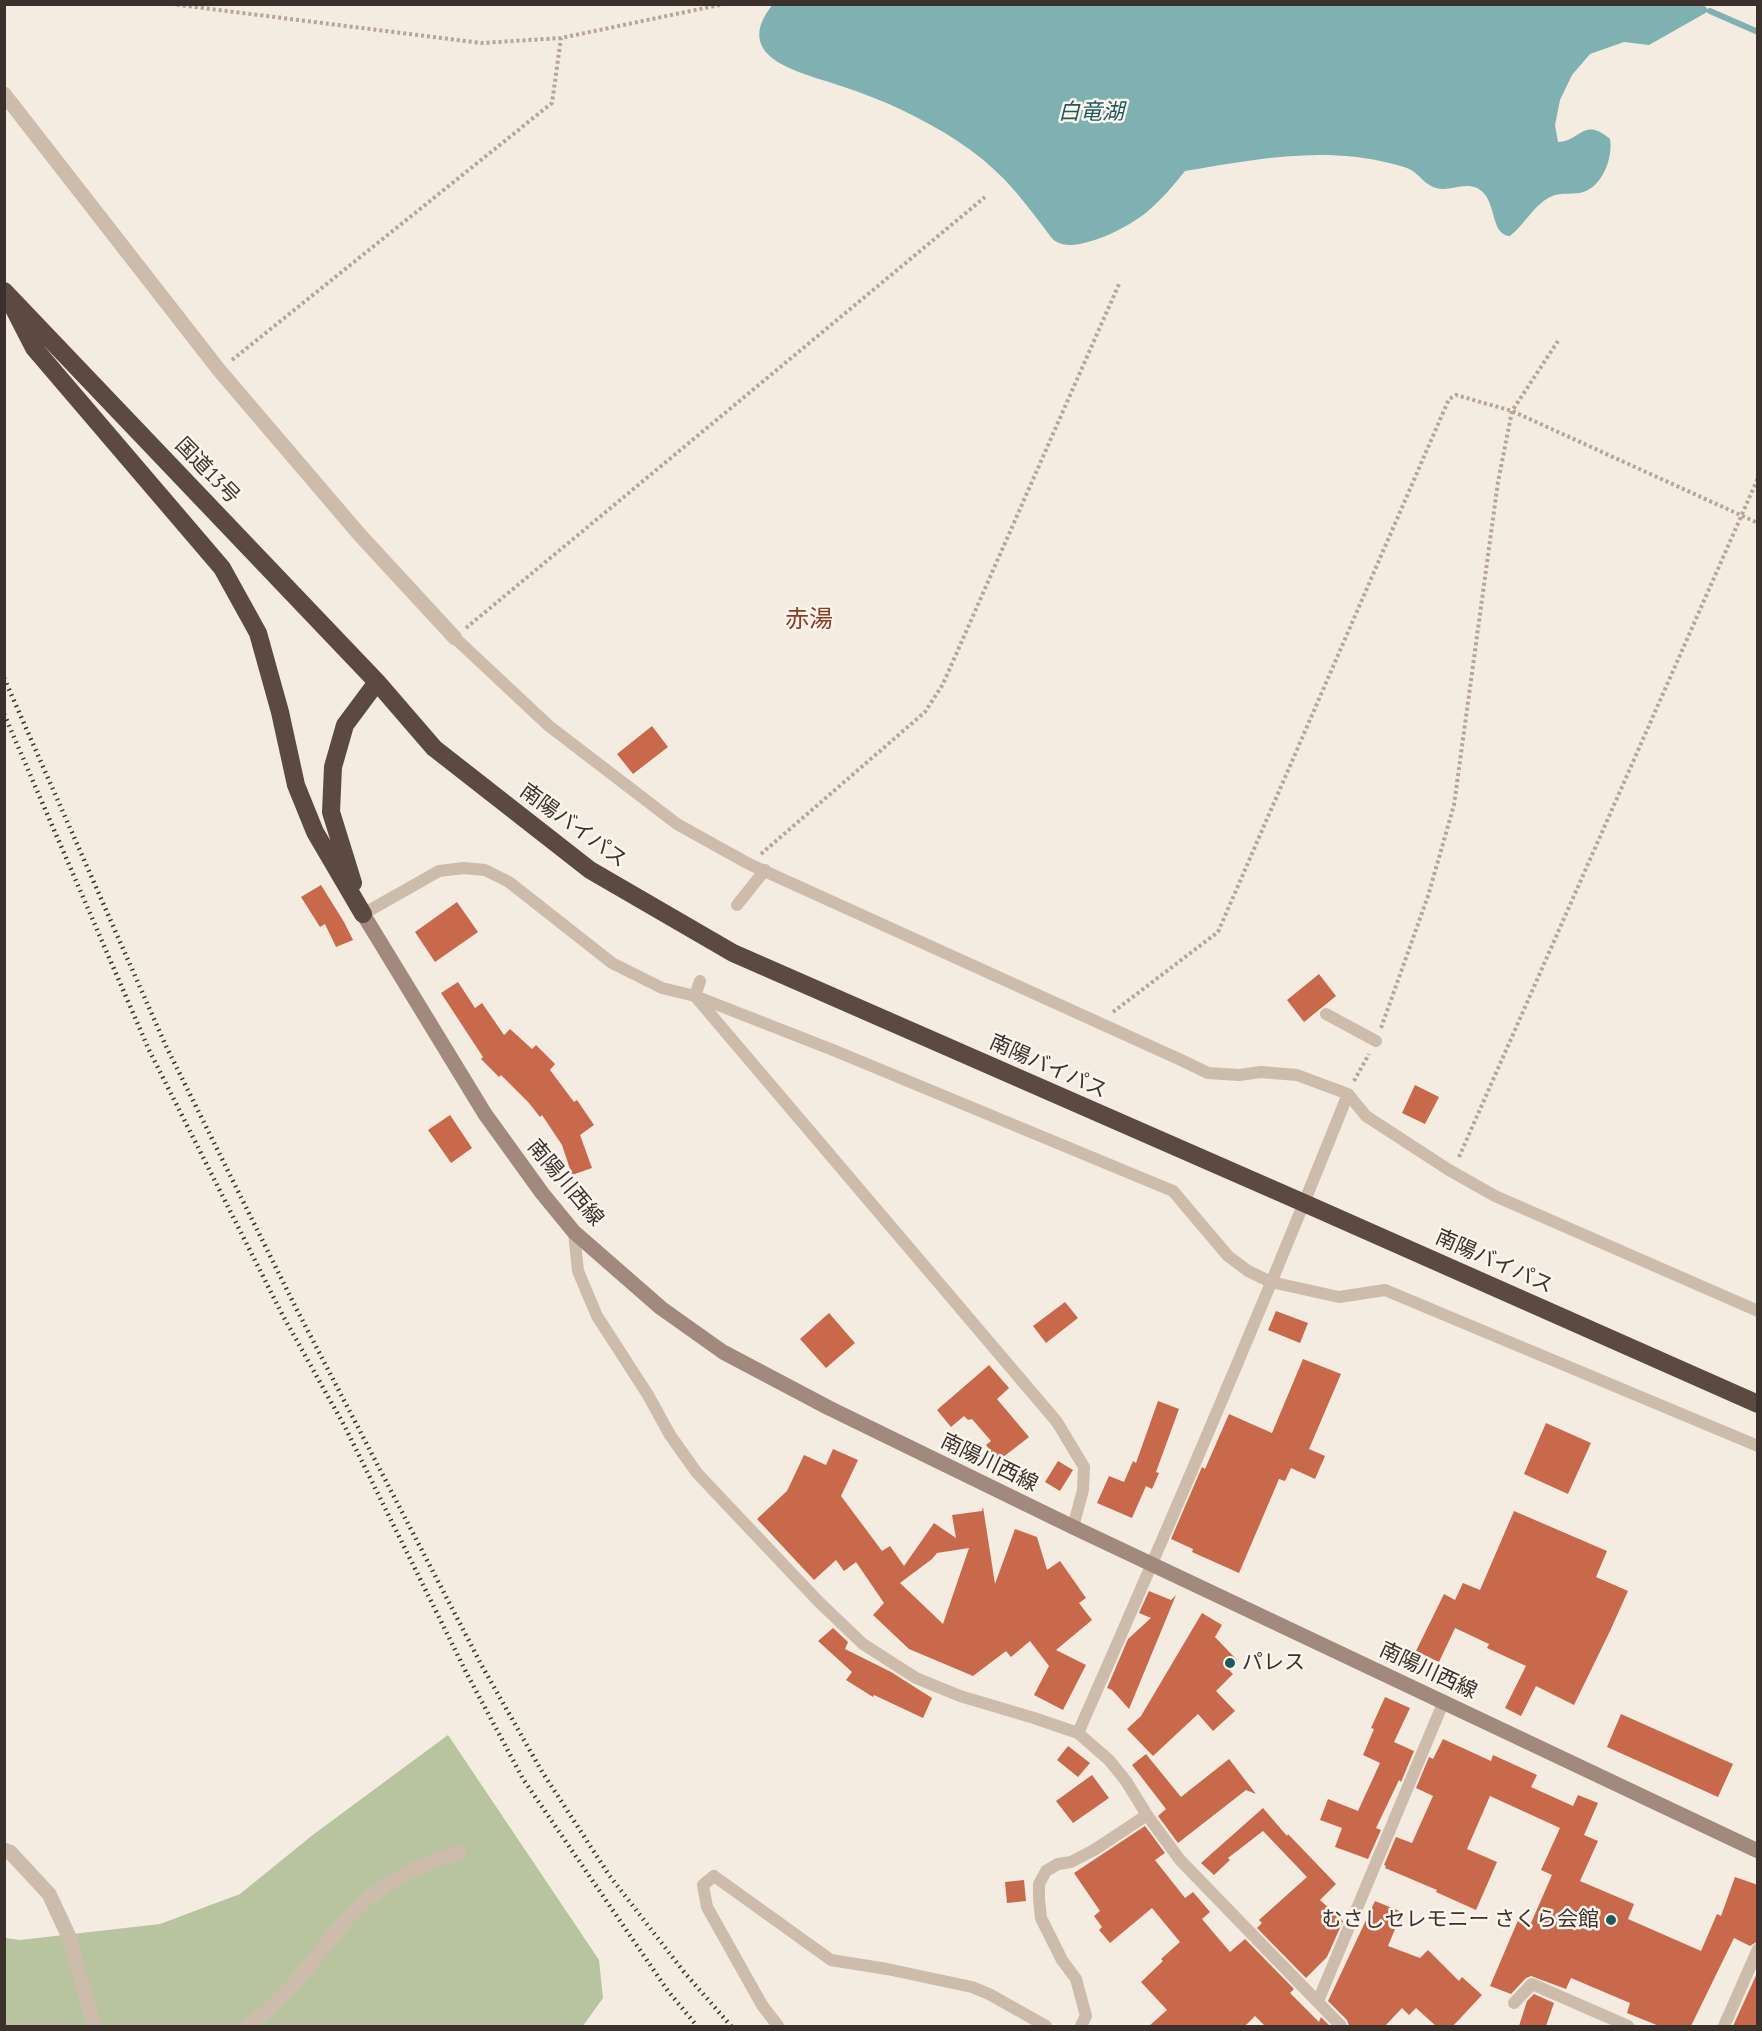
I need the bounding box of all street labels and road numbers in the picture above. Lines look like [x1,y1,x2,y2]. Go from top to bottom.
street label: 国道13号 [169,433,245,509]
street label: 南陽バイパス [515,779,631,873]
street label: 南陽バイパス [985,1030,1111,1104]
street label: 南陽川西線 [522,1135,608,1231]
street label: 南陽バイパス [1431,1225,1557,1299]
street label: 南陽川西線 [936,1429,1042,1497]
street label: 南陽川西線 [1375,1637,1481,1705]

